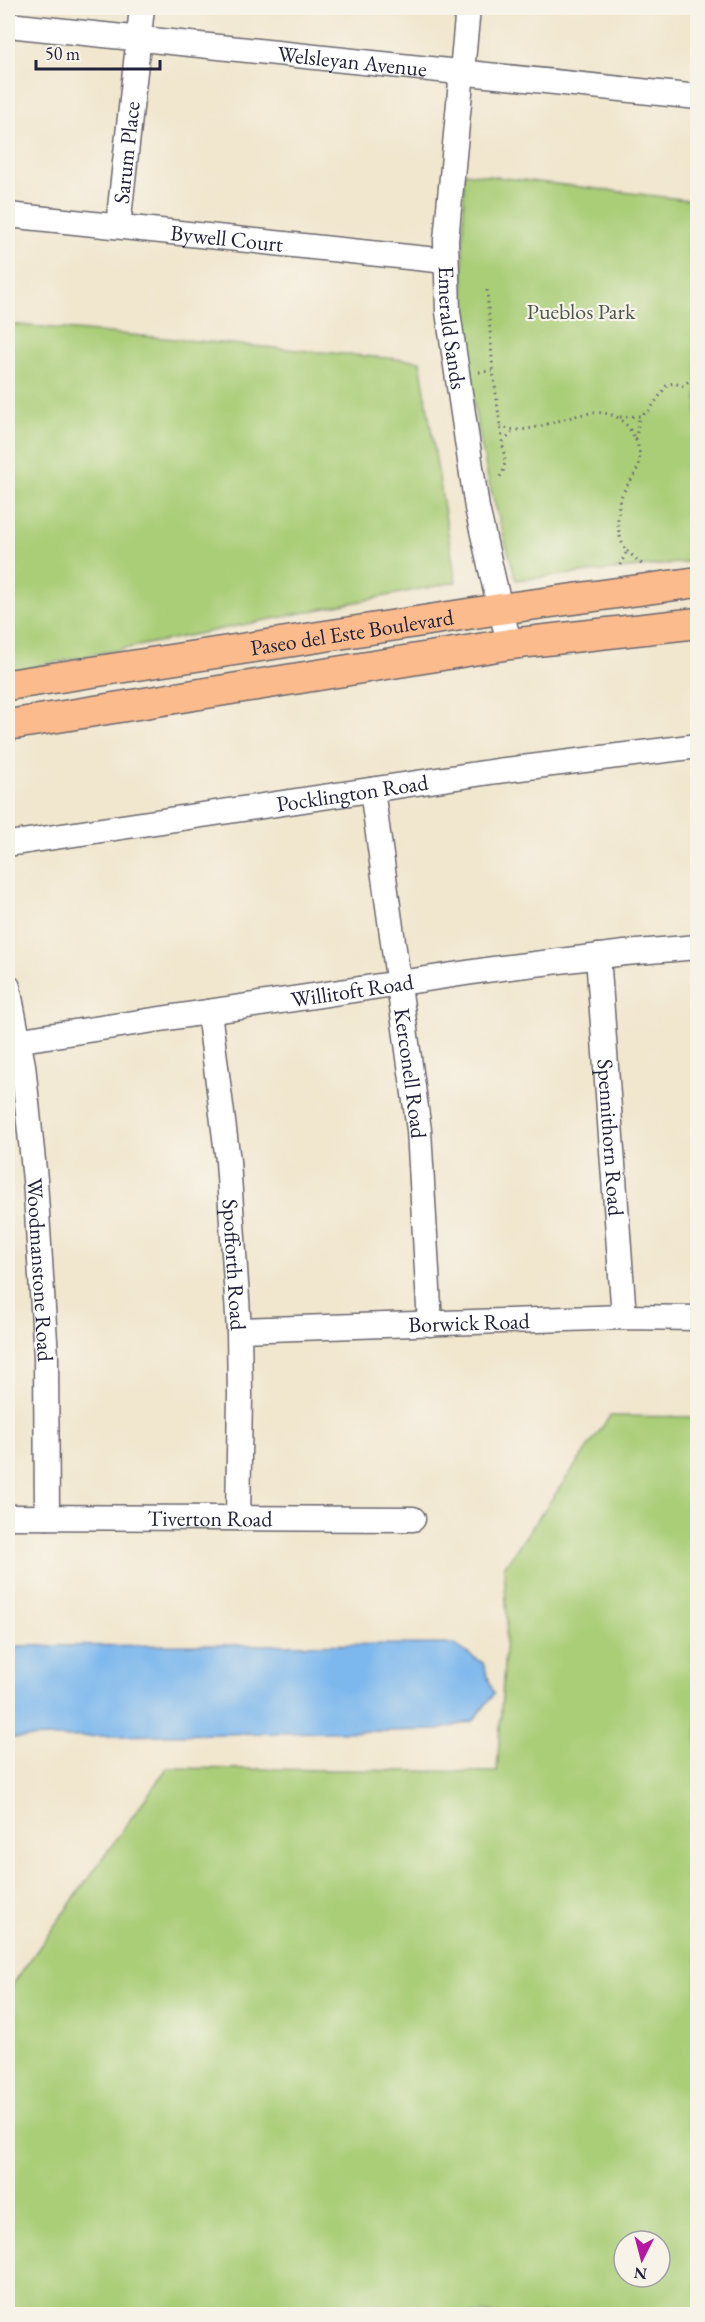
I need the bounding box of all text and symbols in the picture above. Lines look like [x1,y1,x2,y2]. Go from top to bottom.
scale bar [36,33,160,71]
street label: Welsleyan Avenue [276,39,429,84]
text: 50 m [45,42,80,65]
street label: Sarum Place [107,99,147,205]
street label: Bywell Court [169,218,285,259]
street label: Emerald Sands [432,266,473,391]
park label: Pueblos Park [527,297,636,326]
street label: Paseo del Este Boulevard [248,602,457,662]
street label: Pocklington Road [274,767,431,819]
street label: Willitoft Road [289,967,416,1014]
street label: Kerconell Road [387,1006,434,1140]
street label: Spennithorn Road [590,1058,631,1218]
street label: Woodmanstone Road [20,1177,60,1363]
street label: Spofforth Road [215,1198,253,1332]
street label: Borwick Road [408,1306,531,1339]
street label: Tiverton Road [147,1504,273,1533]
north arrow [612,2229,672,2289]
text: N [633,2262,648,2285]

